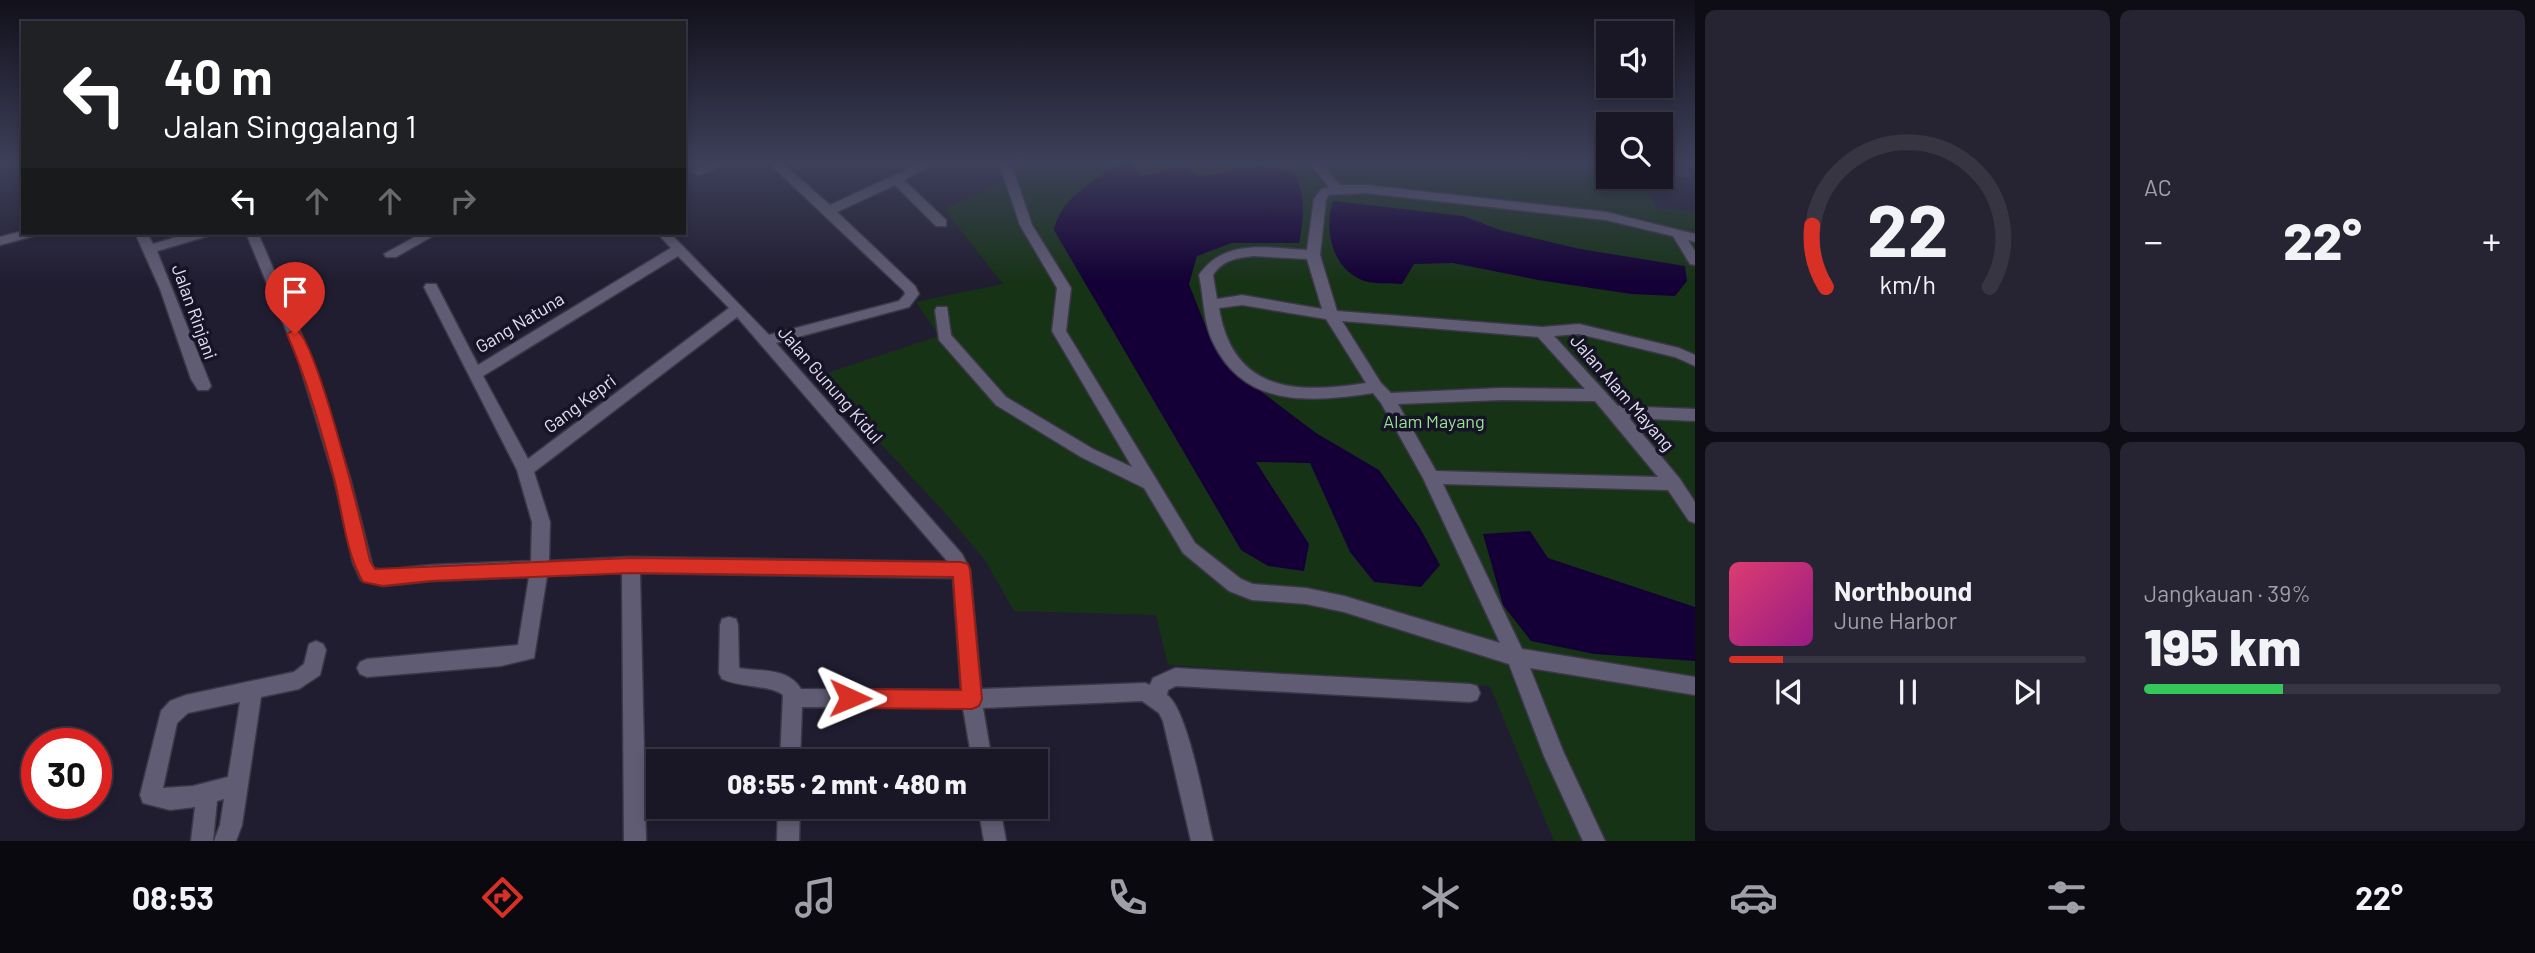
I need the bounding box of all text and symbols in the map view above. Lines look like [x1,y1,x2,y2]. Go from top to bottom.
map controls [1596,21,1673,189]
button: sound [1596,21,1673,98]
text: 40 m [164,46,272,105]
icon: left [49,49,140,140]
text: Jalan Singgalang 1 [164,106,417,144]
button: search [1596,112,1673,189]
text: AC [2144,173,2172,201]
icon: left [225,182,263,220]
icon: ahead [298,182,336,220]
icon: ahead [371,182,409,220]
icon: right [444,182,482,220]
text: 22 [1867,184,1948,272]
text: 22° [2283,208,2362,270]
text: − [2144,217,2163,263]
text: + [2482,217,2501,263]
street label: Jalan Rinjani [168,261,222,362]
pin [265,262,325,334]
text: km/h [1879,269,1936,299]
icon: arrive [276,273,314,311]
street label: Gang Natuna [471,287,568,357]
street label: Jalan Gunung Kidul [774,321,888,448]
street label: Jalan Alam Mayang [1566,329,1679,455]
street label: Gang Kepri [539,369,620,437]
park label: Alam Mayang [1383,410,1485,432]
text: Northbound [1834,575,1972,606]
text: Jangkauan · 39% [2144,579,2311,607]
text: June Harbor [1834,606,1957,634]
text: 195 km [2144,614,2301,676]
position arrow [813,661,887,735]
icon: previous [1770,673,1808,711]
icon: pause [1889,673,1927,711]
icon: next [2008,673,2046,711]
speed limit sign: 30 [21,728,112,819]
text: 08:55 · 2 mnt · 480 m [727,768,967,799]
icon: directions [478,873,527,922]
icon: music [791,873,840,922]
icon: phone [1103,873,1152,922]
icon: climate [1416,873,1465,922]
icon: car [1729,873,1778,922]
icon: filters [2042,873,2091,922]
text: 08:53 [132,878,214,916]
text: 22° [2355,878,2403,916]

